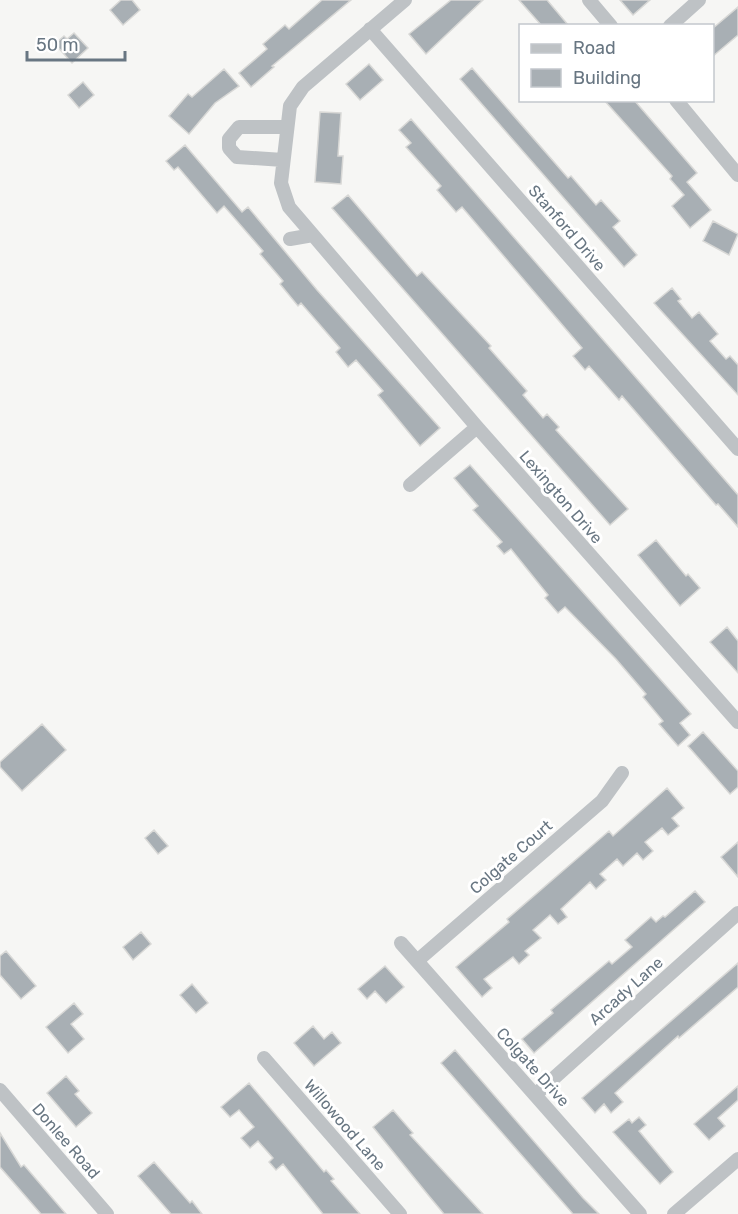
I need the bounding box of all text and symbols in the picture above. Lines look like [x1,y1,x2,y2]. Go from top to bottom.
scale bar [27,24,124,62]
legend [519,24,714,102]
text: 50 m [36,34,79,56]
text: Road [573,37,616,59]
text: Building [573,67,641,89]
street label: Stanford Drive [525,181,610,275]
street label: Lexington Drive [515,447,607,547]
street label: Colgate Court [466,816,556,898]
street label: Arcady Lane [585,953,667,1029]
street label: Colgate Drive [493,1024,573,1110]
street label: Willowood Lane [300,1076,390,1174]
street label: Donlee Road [28,1099,104,1183]

